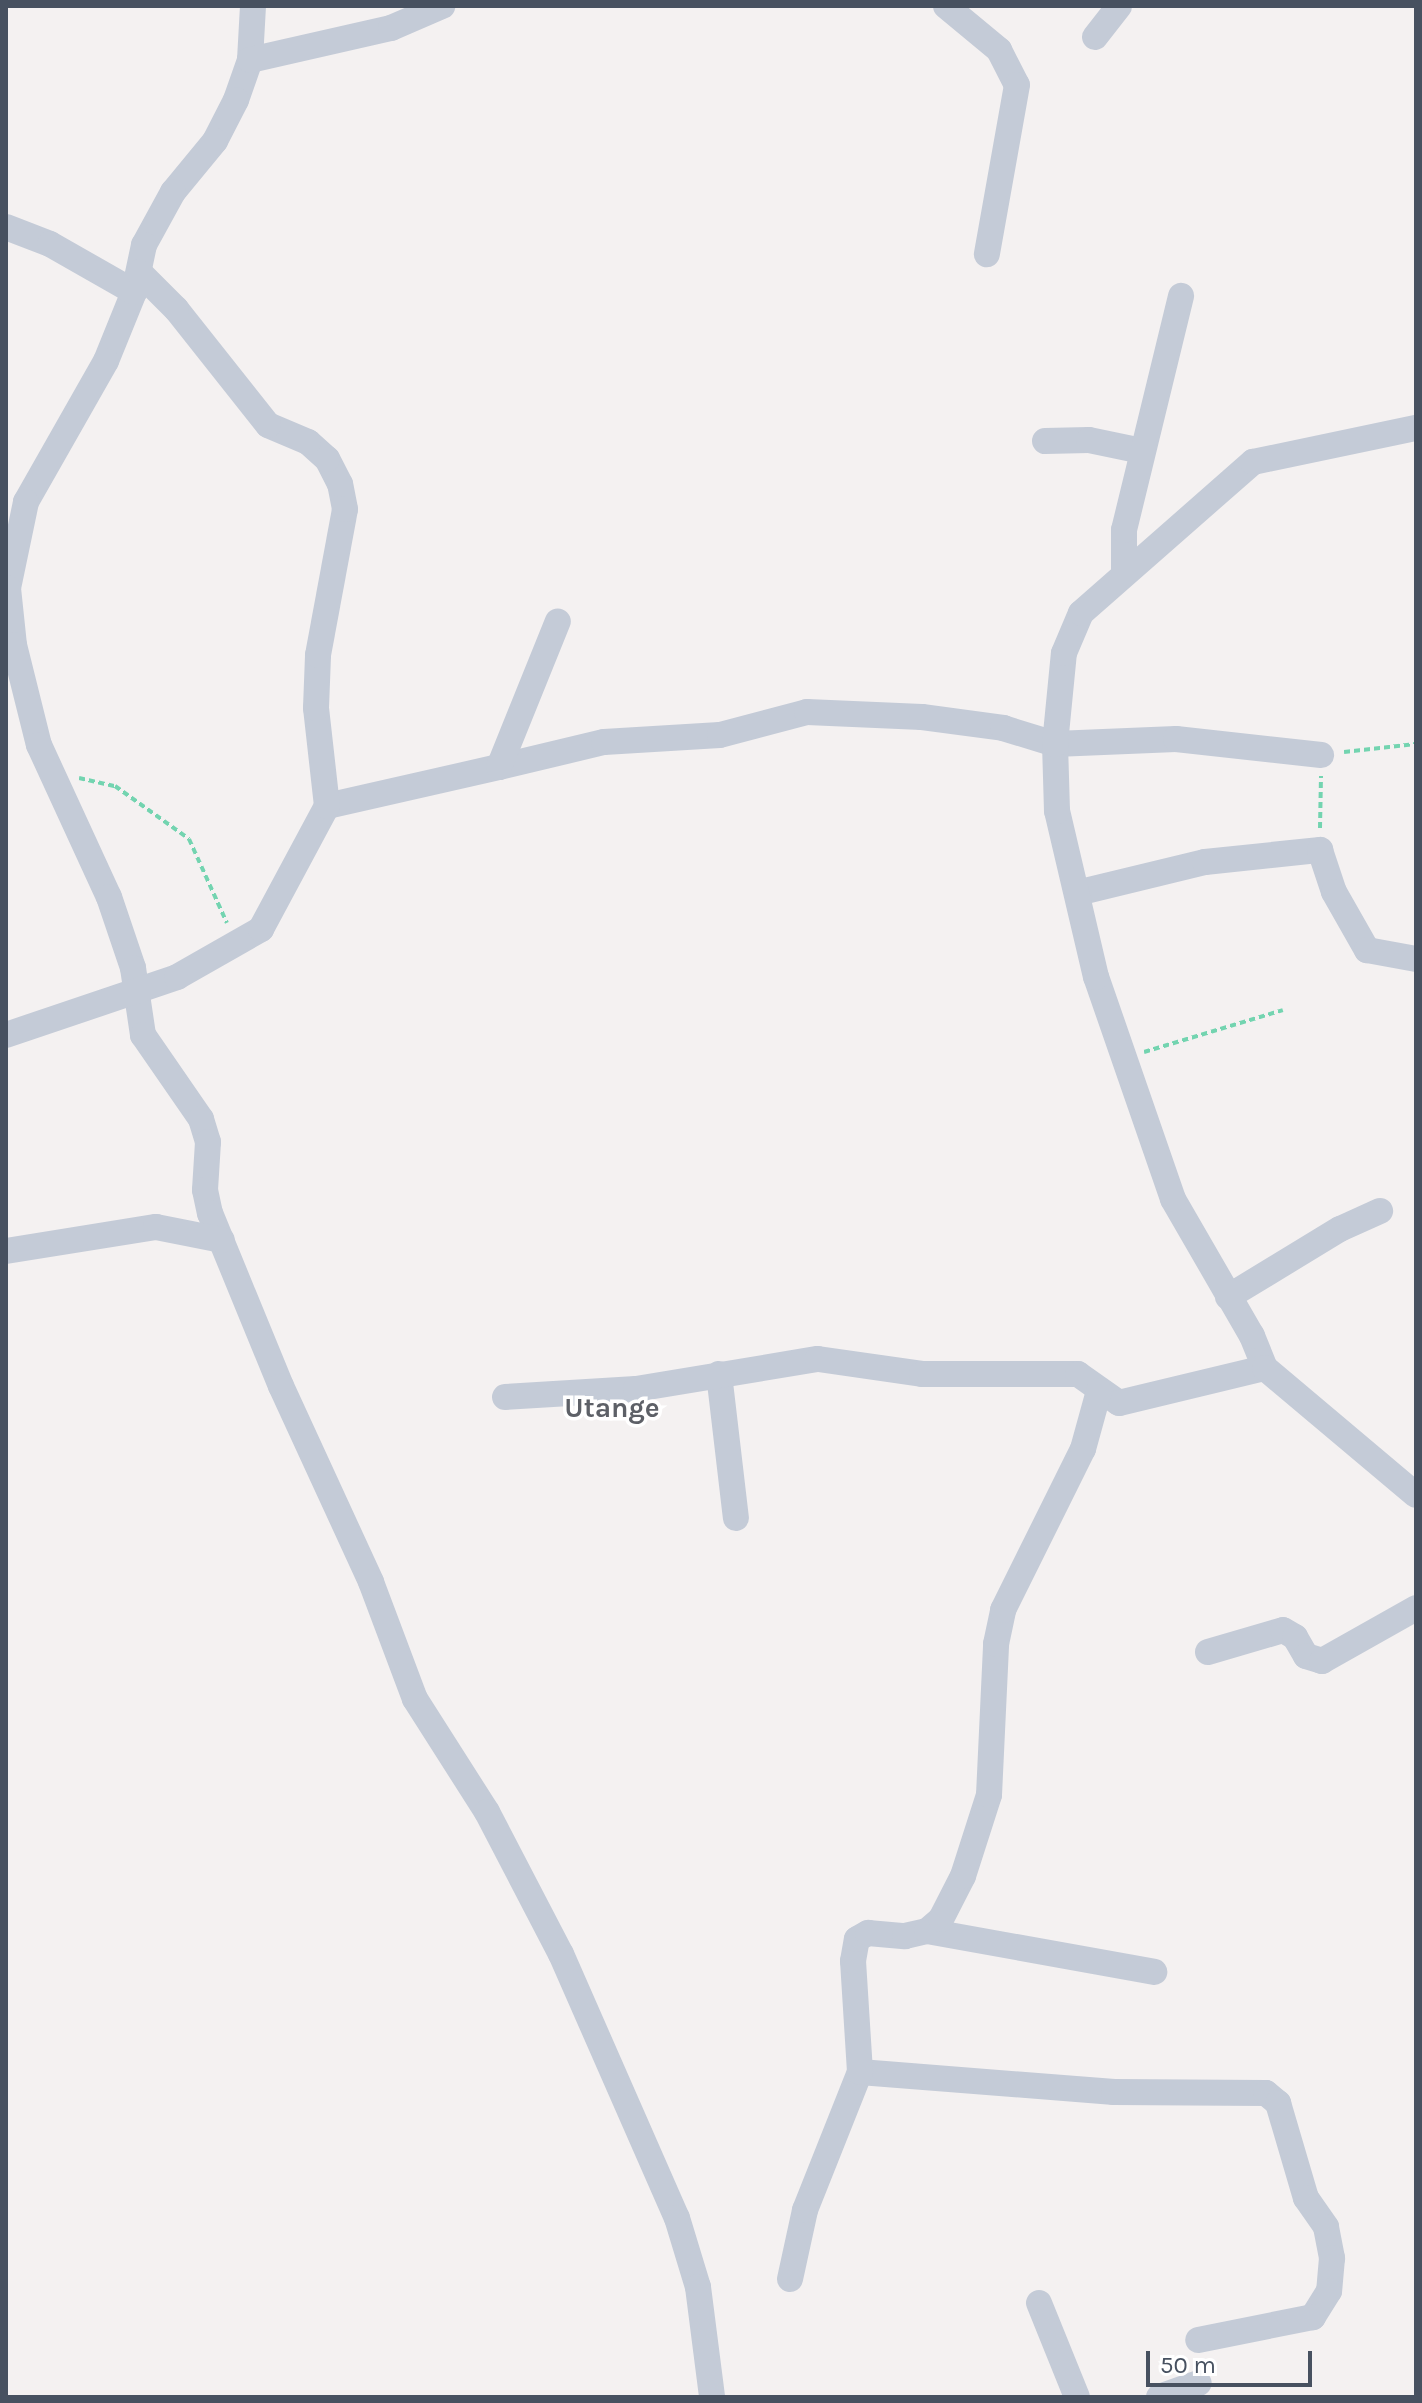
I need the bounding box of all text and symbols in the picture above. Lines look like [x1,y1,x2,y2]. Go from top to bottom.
district label: Utange [564,1391,660,1425]
scale bar [1150,2335,1316,2385]
text: 50 m [1160,2351,1216,2379]

